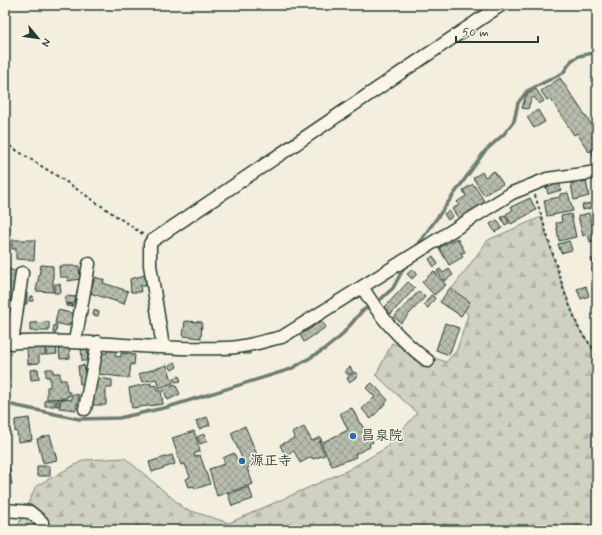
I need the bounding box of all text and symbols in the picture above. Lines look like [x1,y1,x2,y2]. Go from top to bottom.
north arrow [18,18,58,58]
scale bar [456,18,538,44]
text: 50 m [462,25,489,41]
text: N [38,36,54,49]
place label: 昌泉院 [361,427,403,445]
marker: 昌泉院 [348,431,358,441]
place label: 源正寺 [250,452,292,470]
marker: 源正寺 [237,456,247,466]

